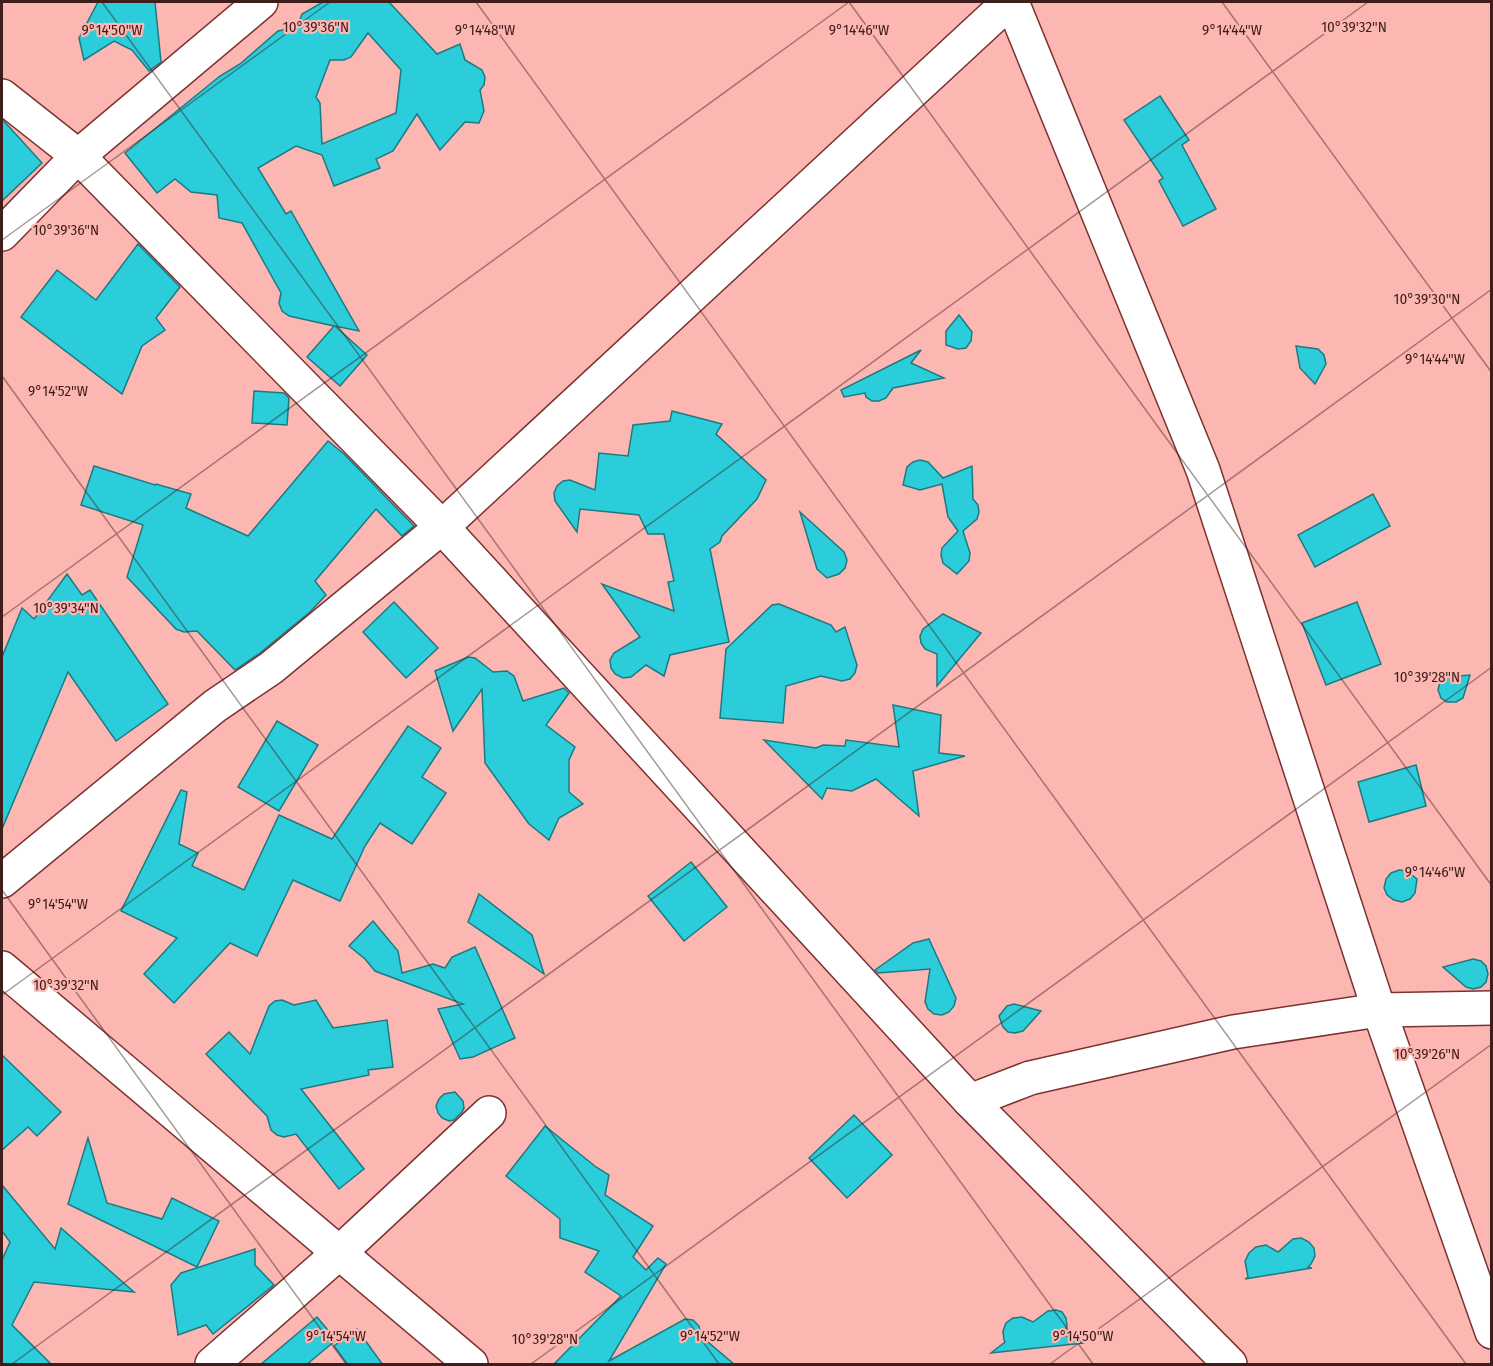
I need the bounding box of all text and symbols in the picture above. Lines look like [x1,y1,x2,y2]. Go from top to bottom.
text: 10°39'36"N [283,18,349,36]
text: 10°39'32"N [1321,18,1387,36]
text: 9°14'50"W [81,21,143,39]
text: 9°14'48"W [455,21,515,39]
text: 9°14'46"W [829,21,889,39]
text: 9°14'44"W [1202,21,1262,39]
text: 10°39'36"N [33,221,99,239]
text: 10°39'30"N [1394,290,1460,308]
text: 9°14'44"W [1405,350,1465,368]
text: 9°14'52"W [28,382,88,400]
text: 10°39'34"N [33,599,99,617]
text: 10°39'28"N [1394,668,1460,686]
text: 9°14'46"W [1405,863,1465,881]
text: 9°14'54"W [28,895,88,913]
text: 10°39'32"N [33,976,99,994]
text: 10°39'26"N [1394,1045,1460,1063]
text: 9°14'54"W [306,1327,366,1345]
text: 9°14'52"W [680,1327,740,1345]
text: 9°14'50"W [1052,1327,1114,1345]
text: 10°39'28"N [512,1330,578,1348]

